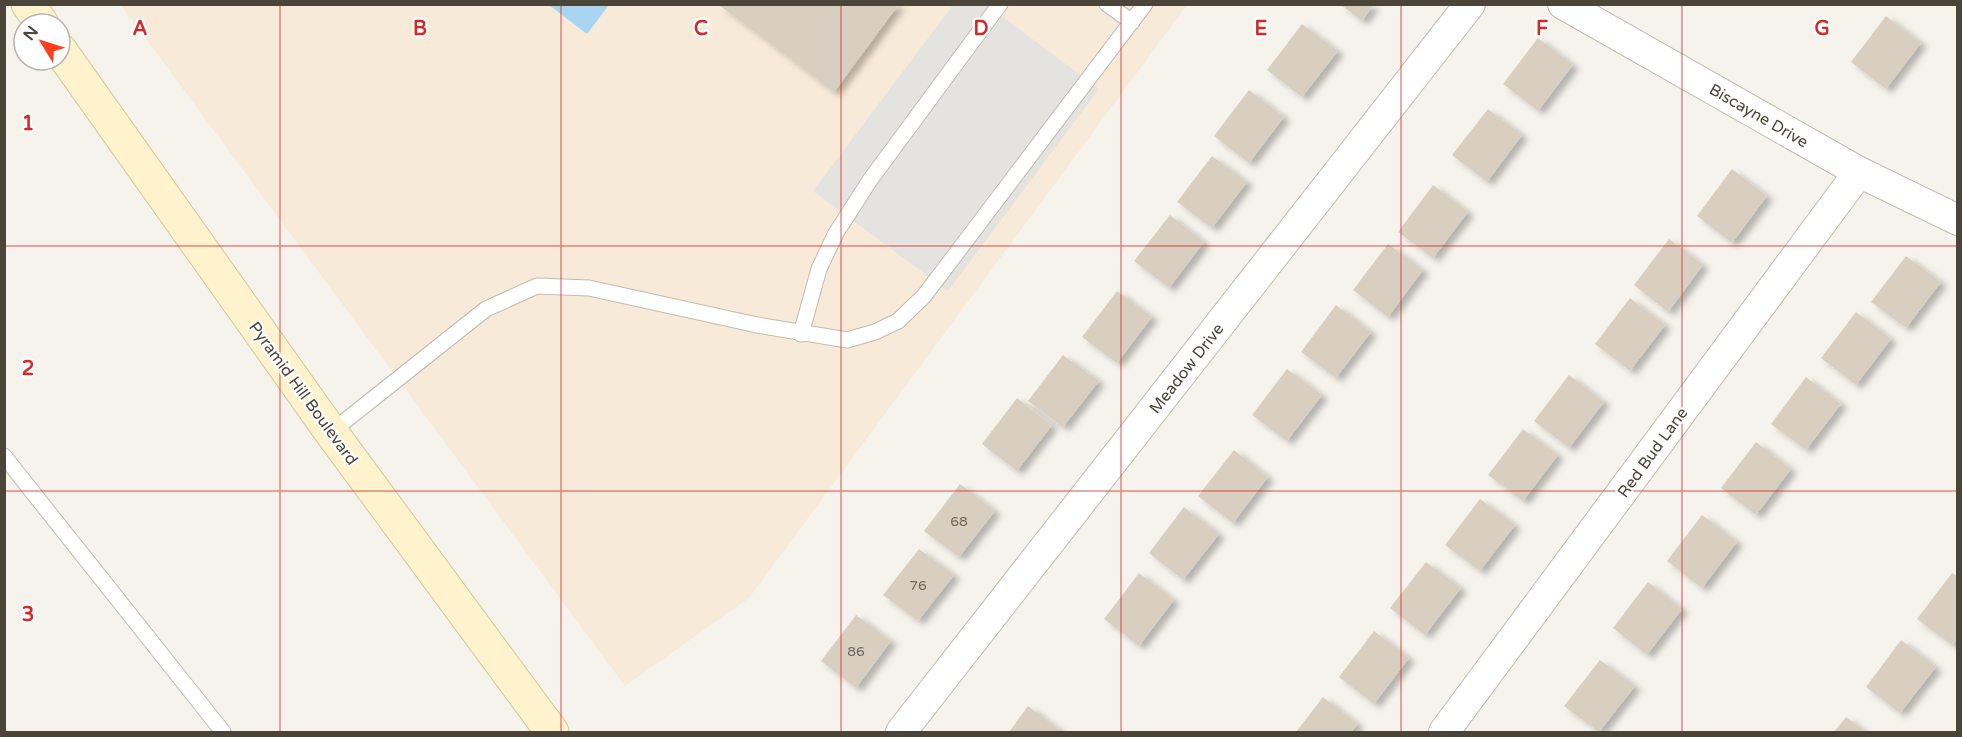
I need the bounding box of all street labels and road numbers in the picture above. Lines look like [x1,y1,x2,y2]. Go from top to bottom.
street label: Biscayne Drive [1705,79,1812,152]
street label: Pyramid Hill Boulevard [244,318,362,469]
street label: Meadow Drive [1145,319,1228,418]
street label: Red Bud Lane [1613,404,1692,502]

